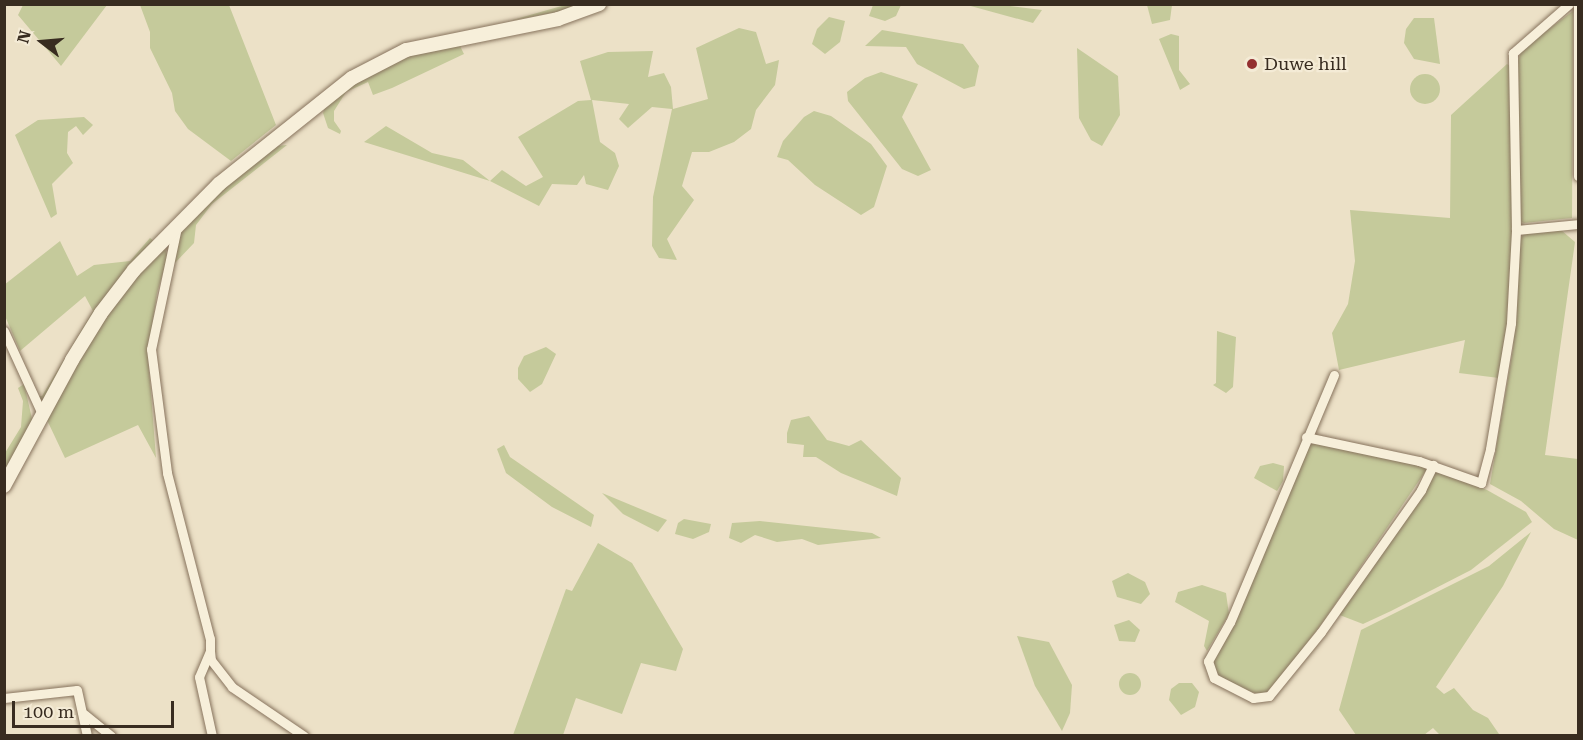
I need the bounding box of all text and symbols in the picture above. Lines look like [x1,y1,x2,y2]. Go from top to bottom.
north arrow [12,12,72,72]
text: N [13,28,35,45]
place label: Duwe hill [1264,53,1347,75]
marker: Duwe hill [1245,57,1259,71]
scale bar [15,689,177,727]
text: 100 m [23,701,74,722]

